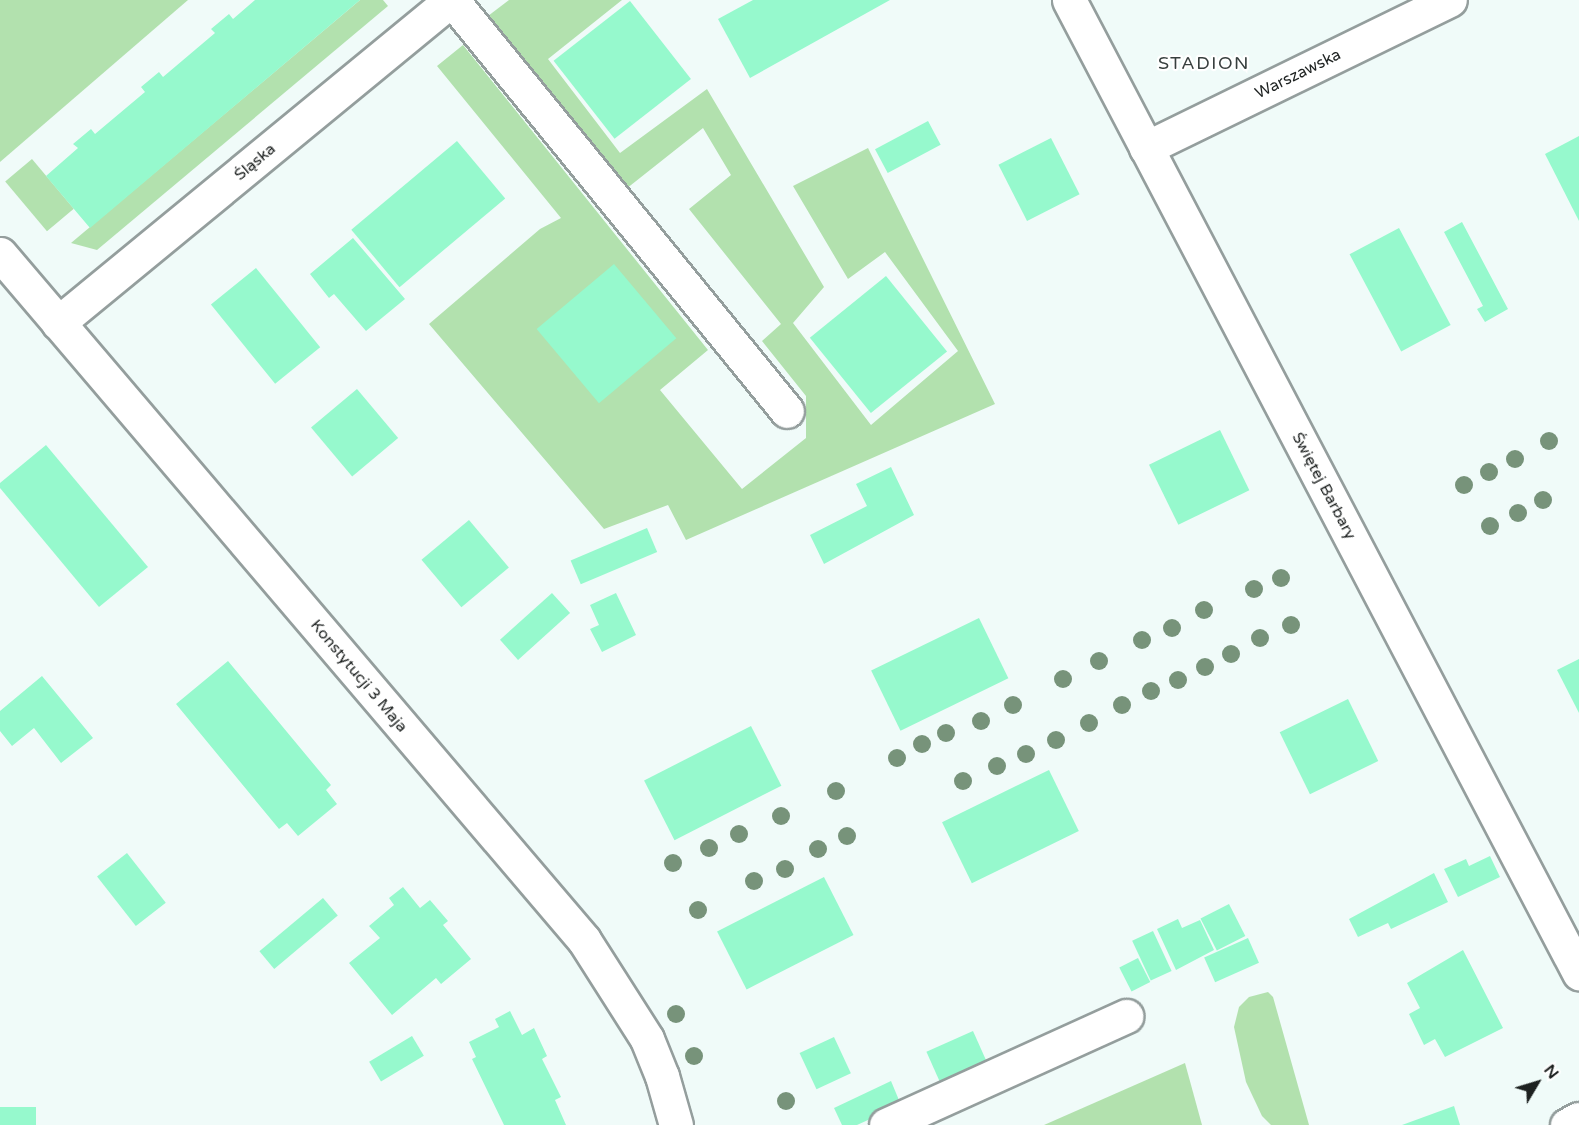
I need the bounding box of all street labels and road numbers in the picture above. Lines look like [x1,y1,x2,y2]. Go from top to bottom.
street label: Warszawska [1252,45,1344,103]
street label: Śląska [231,139,279,185]
street label: Świętej Barbary [1288,429,1360,543]
street label: Konstytucji 3 Maja [306,616,412,736]

